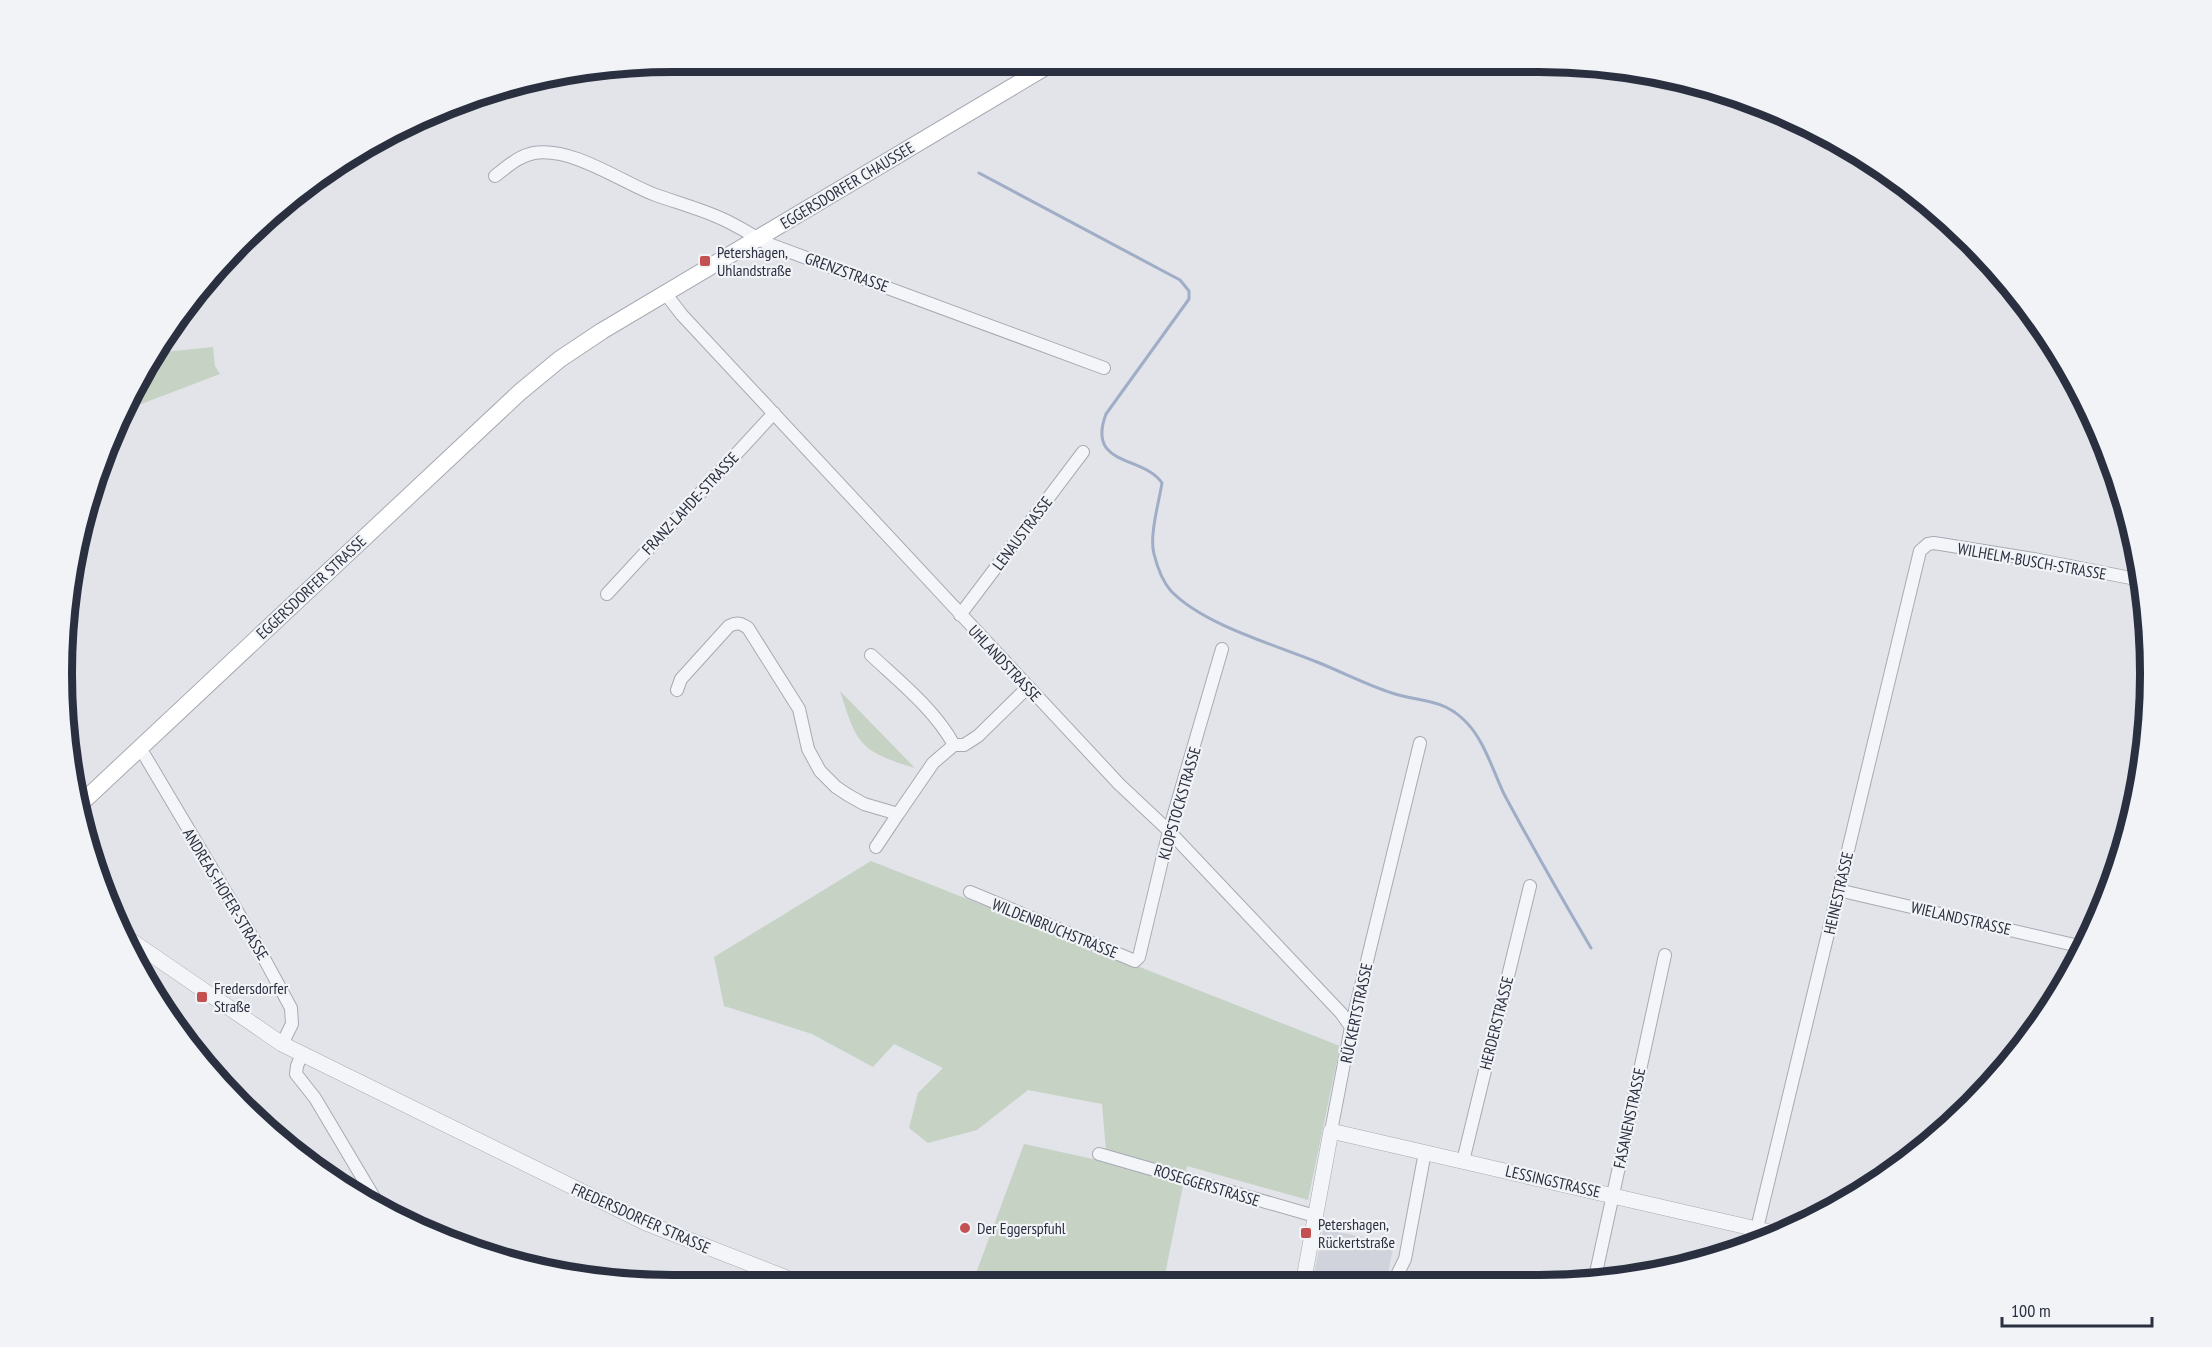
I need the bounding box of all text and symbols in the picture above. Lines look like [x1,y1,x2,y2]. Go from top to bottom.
street label: EGGERSDORFER CHAUSSEE [776,137,918,233]
place label: Petershagen, Uhlandstraße [717,242,791,280]
street label: GRENZSTRASSE [802,248,892,296]
marker: Petershagen, Uhlandstraße [698,254,712,268]
street label: FRANZ-LAHDE-STRASSE [637,447,743,558]
street label: LENAUSTRASSE [988,492,1056,574]
street label: EGGERSDORFER STRASSE [252,531,370,643]
street label: WILHELM-BUSCH-STRASSE [1956,538,2108,584]
street label: UHLANDSTRASSE [964,620,1046,706]
street label: KLOPSTOCKSTRASSE [1153,744,1205,862]
street label: ANDREAS-HOFER-STRASSE [179,824,273,964]
street label: HEINESTRASSE [1819,850,1857,936]
street label: WILDENBRUCHSTRASSE [989,894,1121,962]
street label: WIELANDSTRASSE [1909,897,2013,939]
street label: RÜCKERTSTRASSE [1336,961,1376,1065]
street label: HERDERSTRASSE [1475,974,1517,1072]
place label: Fredersdorfer Straße [214,978,289,1016]
marker: Fredersdorfer Straße [195,990,209,1004]
street label: FASANENSTRASSE [1609,1066,1649,1170]
street label: ROSEGGERSTRASSE [1152,1159,1262,1211]
street label: LESSINGSTRASSE [1504,1160,1603,1202]
street label: FREDERSDORFER STRASSE [569,1178,714,1258]
place label: Petershagen, Rückertstraße [1318,1214,1395,1252]
place label: Der Eggerspfuhl [977,1218,1066,1238]
marker: Der Eggerspfuhl [958,1221,972,1235]
marker: Petershagen, Rückertstraße [1299,1226,1313,1240]
scale bar [2002,1290,2152,1328]
text: 100 m [2011,1299,2051,1322]

